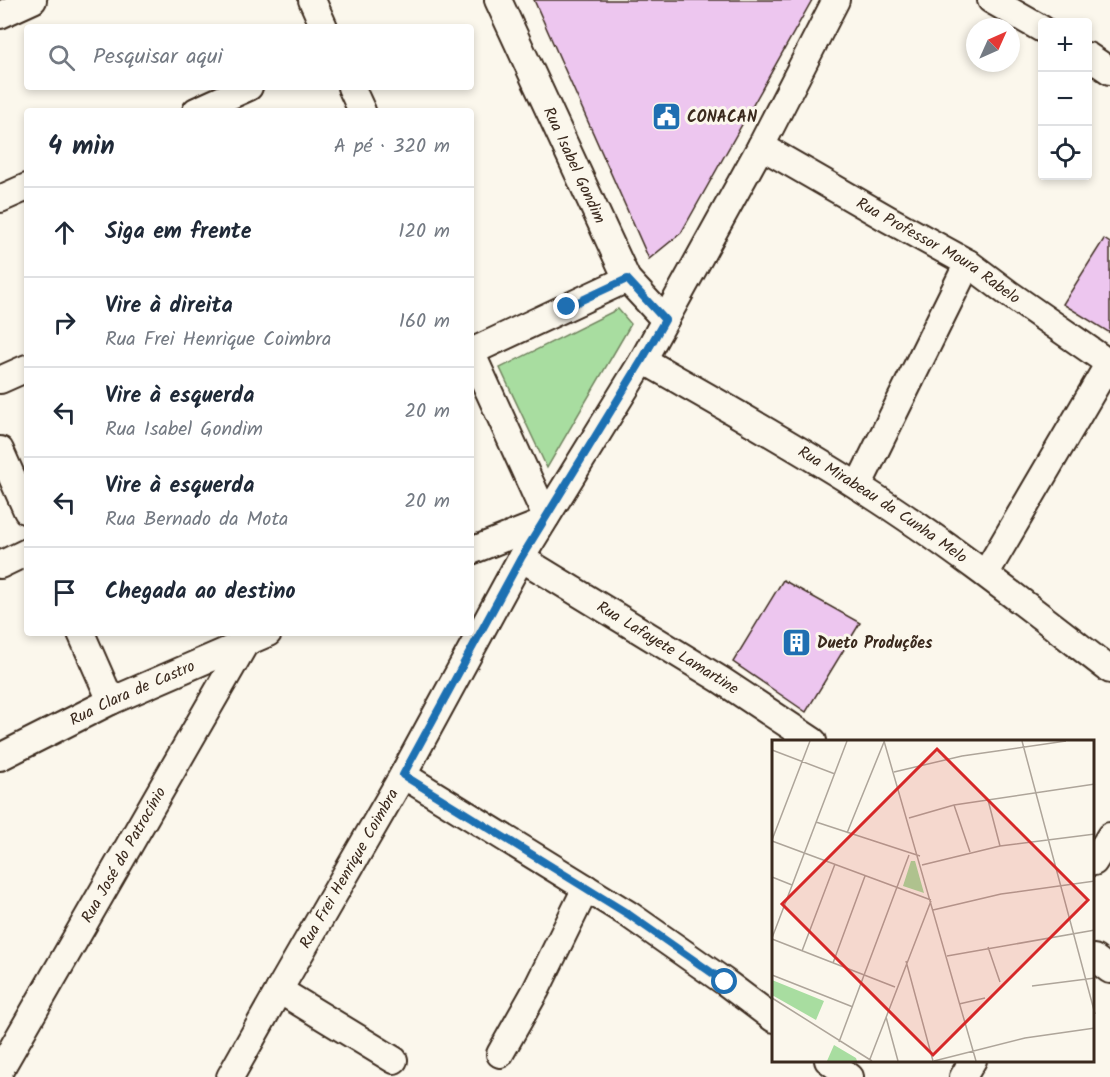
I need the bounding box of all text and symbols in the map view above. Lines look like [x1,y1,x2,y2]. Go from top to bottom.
north arrow [966,18,1020,72]
map controls [1038,18,1092,180]
button: + [1038,18,1092,72]
search box [24,24,474,90]
text: Pesquisar aqui [93,40,223,75]
icon: search [45,41,78,74]
button: − [1038,72,1092,126]
public building icon: CONACAN [650,101,682,133]
street label: Rua Isabel Gondim [537,103,612,228]
place label: CONACAN [687,105,757,130]
text: 4 min [48,126,115,168]
button: locate [1038,126,1092,180]
text: A pé · 320 m [334,131,450,163]
street label: Rua Professor Moura Rabelo [852,191,1025,310]
text: Siga em frente [105,215,251,250]
icon: ahead [48,216,81,249]
text: 120 m [398,216,450,248]
text: Vire à direita [105,289,233,324]
route end [553,293,579,319]
icon: right [48,306,81,339]
text: 160 m [399,306,450,338]
text: Rua Frei Henrique Coimbra [105,324,331,356]
text: Vire à esquerda [105,379,254,414]
icon: left [48,396,81,429]
text: 20 m [404,396,450,428]
text: Rua Isabel Gondim [105,414,263,446]
street label: Rua Mirabeau da Cunha Melo [793,439,973,570]
text: Vire à esquerda [105,469,254,504]
icon: left [48,486,81,519]
text: 20 m [404,486,450,518]
text: Rua Bernado da Mota [105,504,289,536]
text: Chegada ao destino [105,575,296,610]
icon: arrive [48,576,81,609]
street label: Rua Lafayete Lamartine [592,594,744,701]
building icon: Dueto Produções [780,627,812,659]
place label: Dueto Produções [817,631,933,656]
street label: Rua Clara de Castro [65,654,199,732]
inset map [772,740,1095,1062]
street label: Rua José do Patrocínio [75,782,173,928]
street label: Rua Frei Henrique Coimbra [293,784,405,953]
route start [711,968,737,994]

